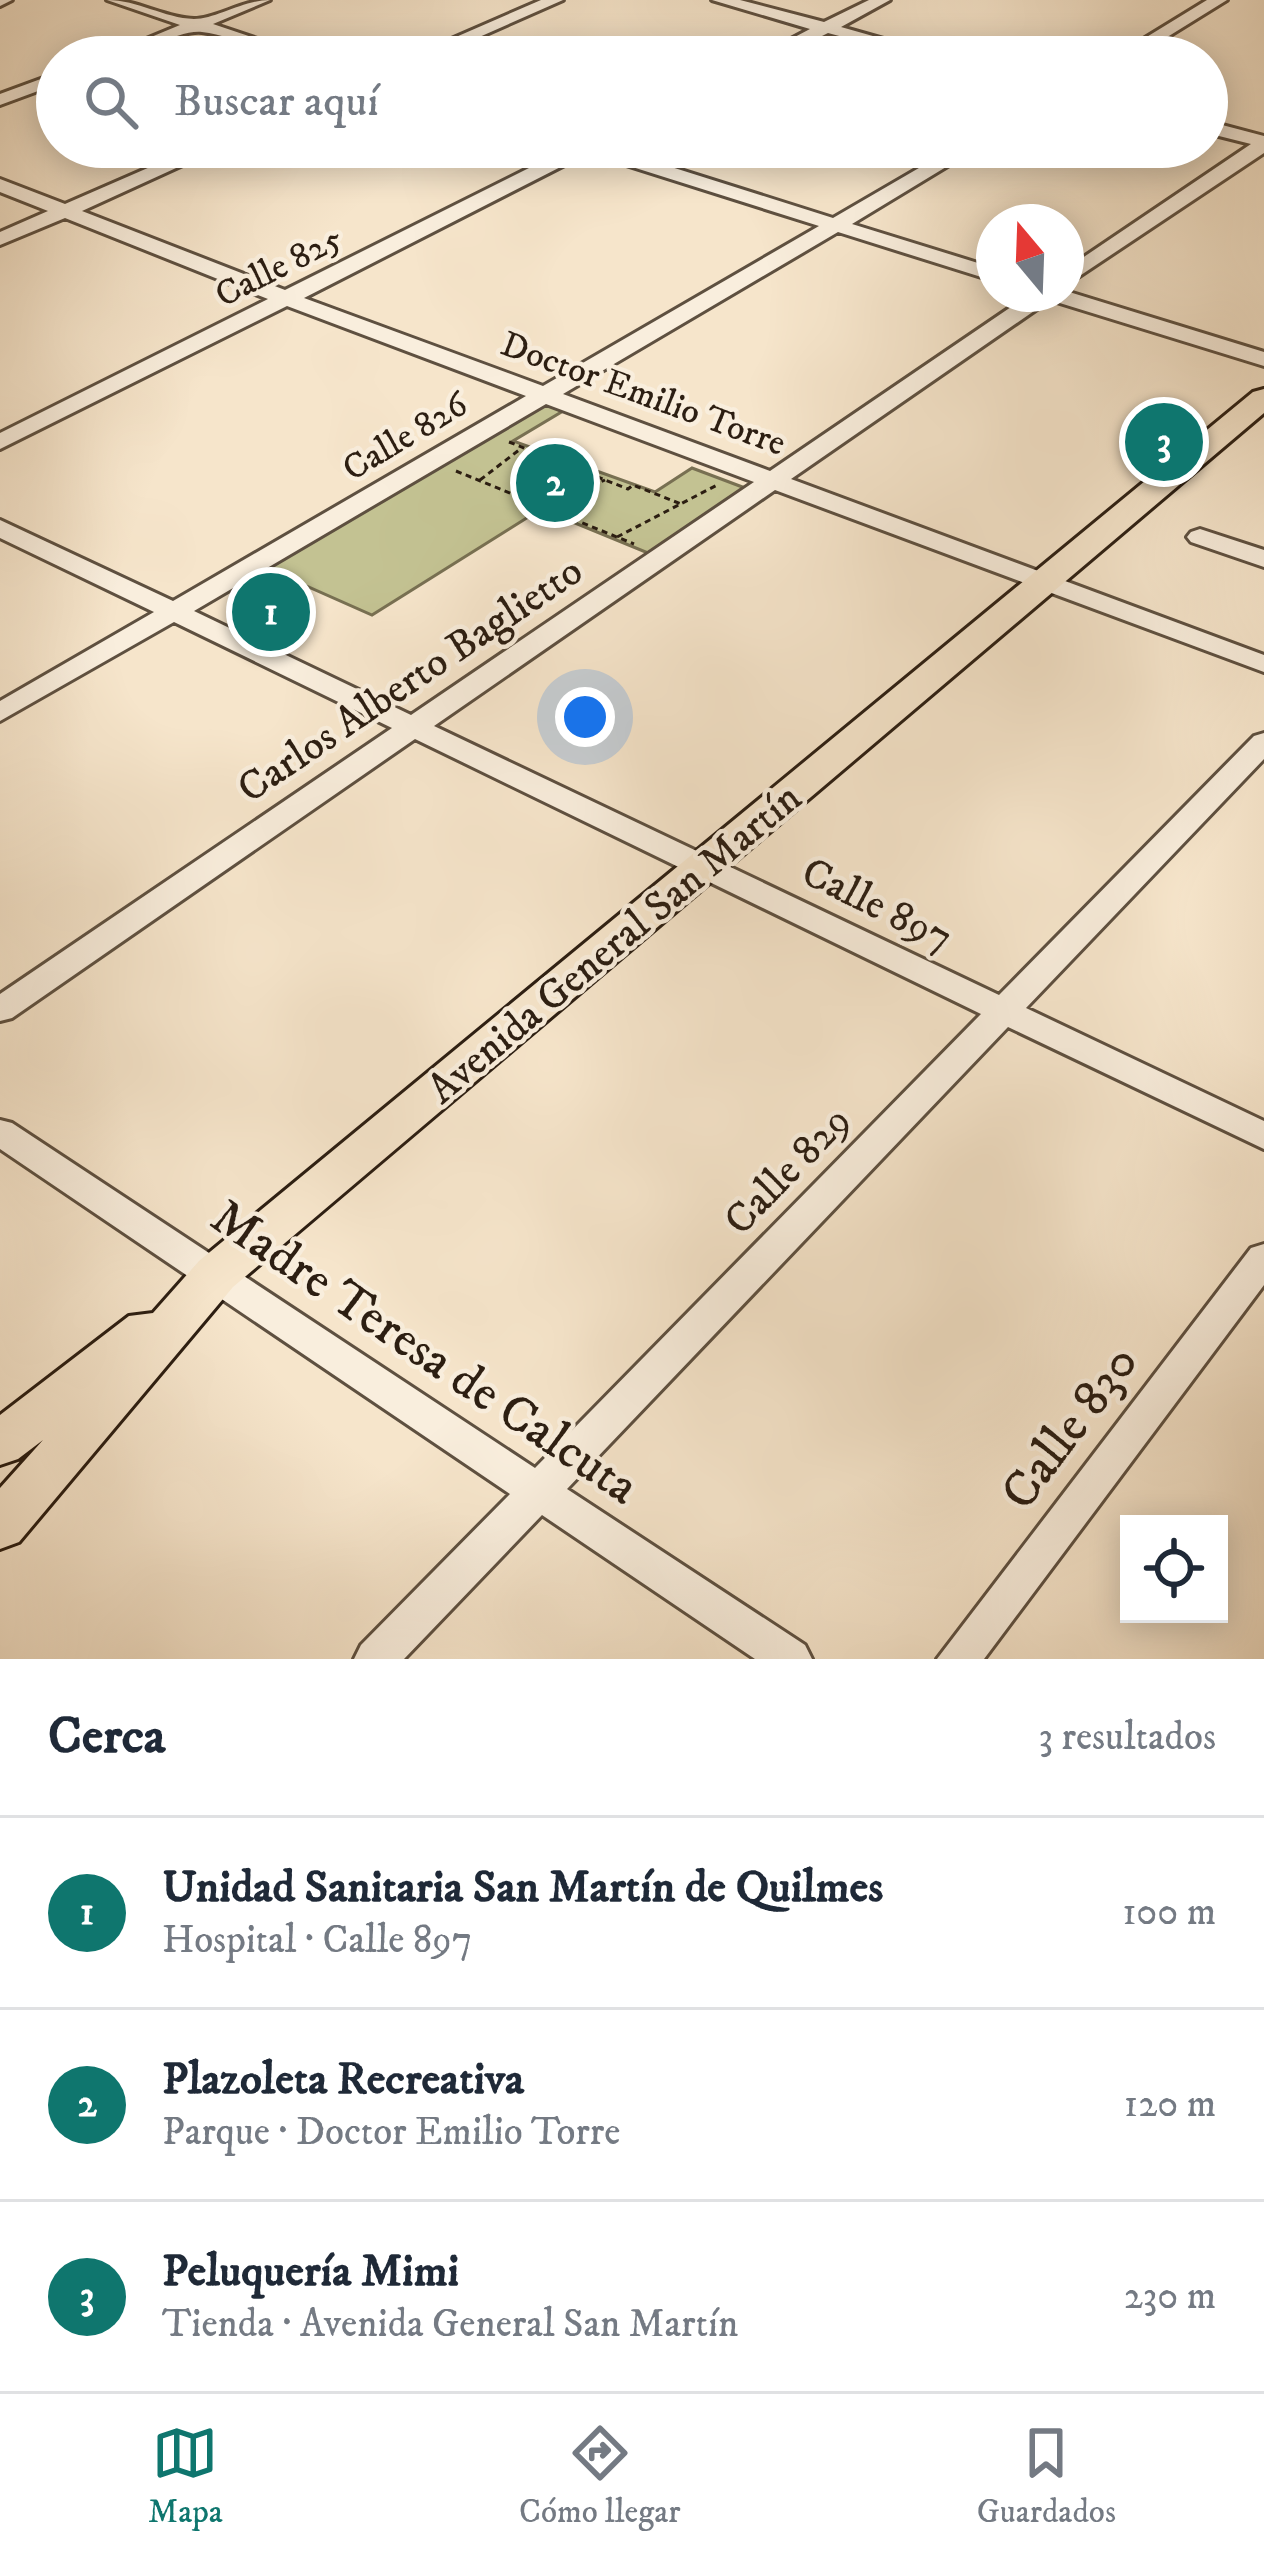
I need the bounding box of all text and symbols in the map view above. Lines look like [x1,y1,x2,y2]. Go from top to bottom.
search box [36,36,1228,168]
icon: search [78,69,144,135]
text: Buscar aquí [174,74,379,130]
north arrow [976,204,1084,312]
street label: Calle 825 [208,216,350,318]
street label: Doctor Emilio Torre [495,322,792,467]
street label: Calle 826 [335,382,477,492]
pin: 3 [1125,397,1203,487]
pin: 2 [516,438,594,528]
street label: Carlos Alberto Baglietto [228,546,593,815]
pin: 1 [232,567,310,657]
your location [555,687,615,747]
street label: Avenida General San Martín [417,773,813,1116]
street label: Calle 897 [793,847,961,964]
street label: Calle 829 [714,1096,862,1247]
street label: Madre Teresa de Calcuta [198,1186,651,1520]
street label: Calle 830 [988,1333,1153,1523]
map controls [1120,1515,1228,1623]
button: locate [1120,1515,1228,1623]
text: Cerca [48,1705,165,1769]
text: 3 resultados [1039,1713,1216,1762]
text: Unidad Sanitaria San Martín de Quilmes [162,1860,883,1916]
text: 1 [80,1888,94,1937]
text: 100 m [1122,1888,1216,1937]
text: Hospital · Calle 897 [162,1916,472,1965]
text: Plazoleta Recreativa [162,2052,524,2108]
text: 2 [77,2080,97,2129]
text: 120 m [1124,2080,1216,2129]
text: Parque · Doctor Emilio Torre [162,2108,620,2157]
text: Peluquería Mimi [162,2244,459,2300]
text: 3 [80,2272,94,2321]
text: 230 m [1124,2272,1216,2321]
text: Tienda · Avenida General San Martín [162,2300,738,2349]
tab: Mapa [148,2420,223,2533]
tab: Cómo llegar [519,2420,681,2533]
tab: Guardados [977,2420,1116,2533]

